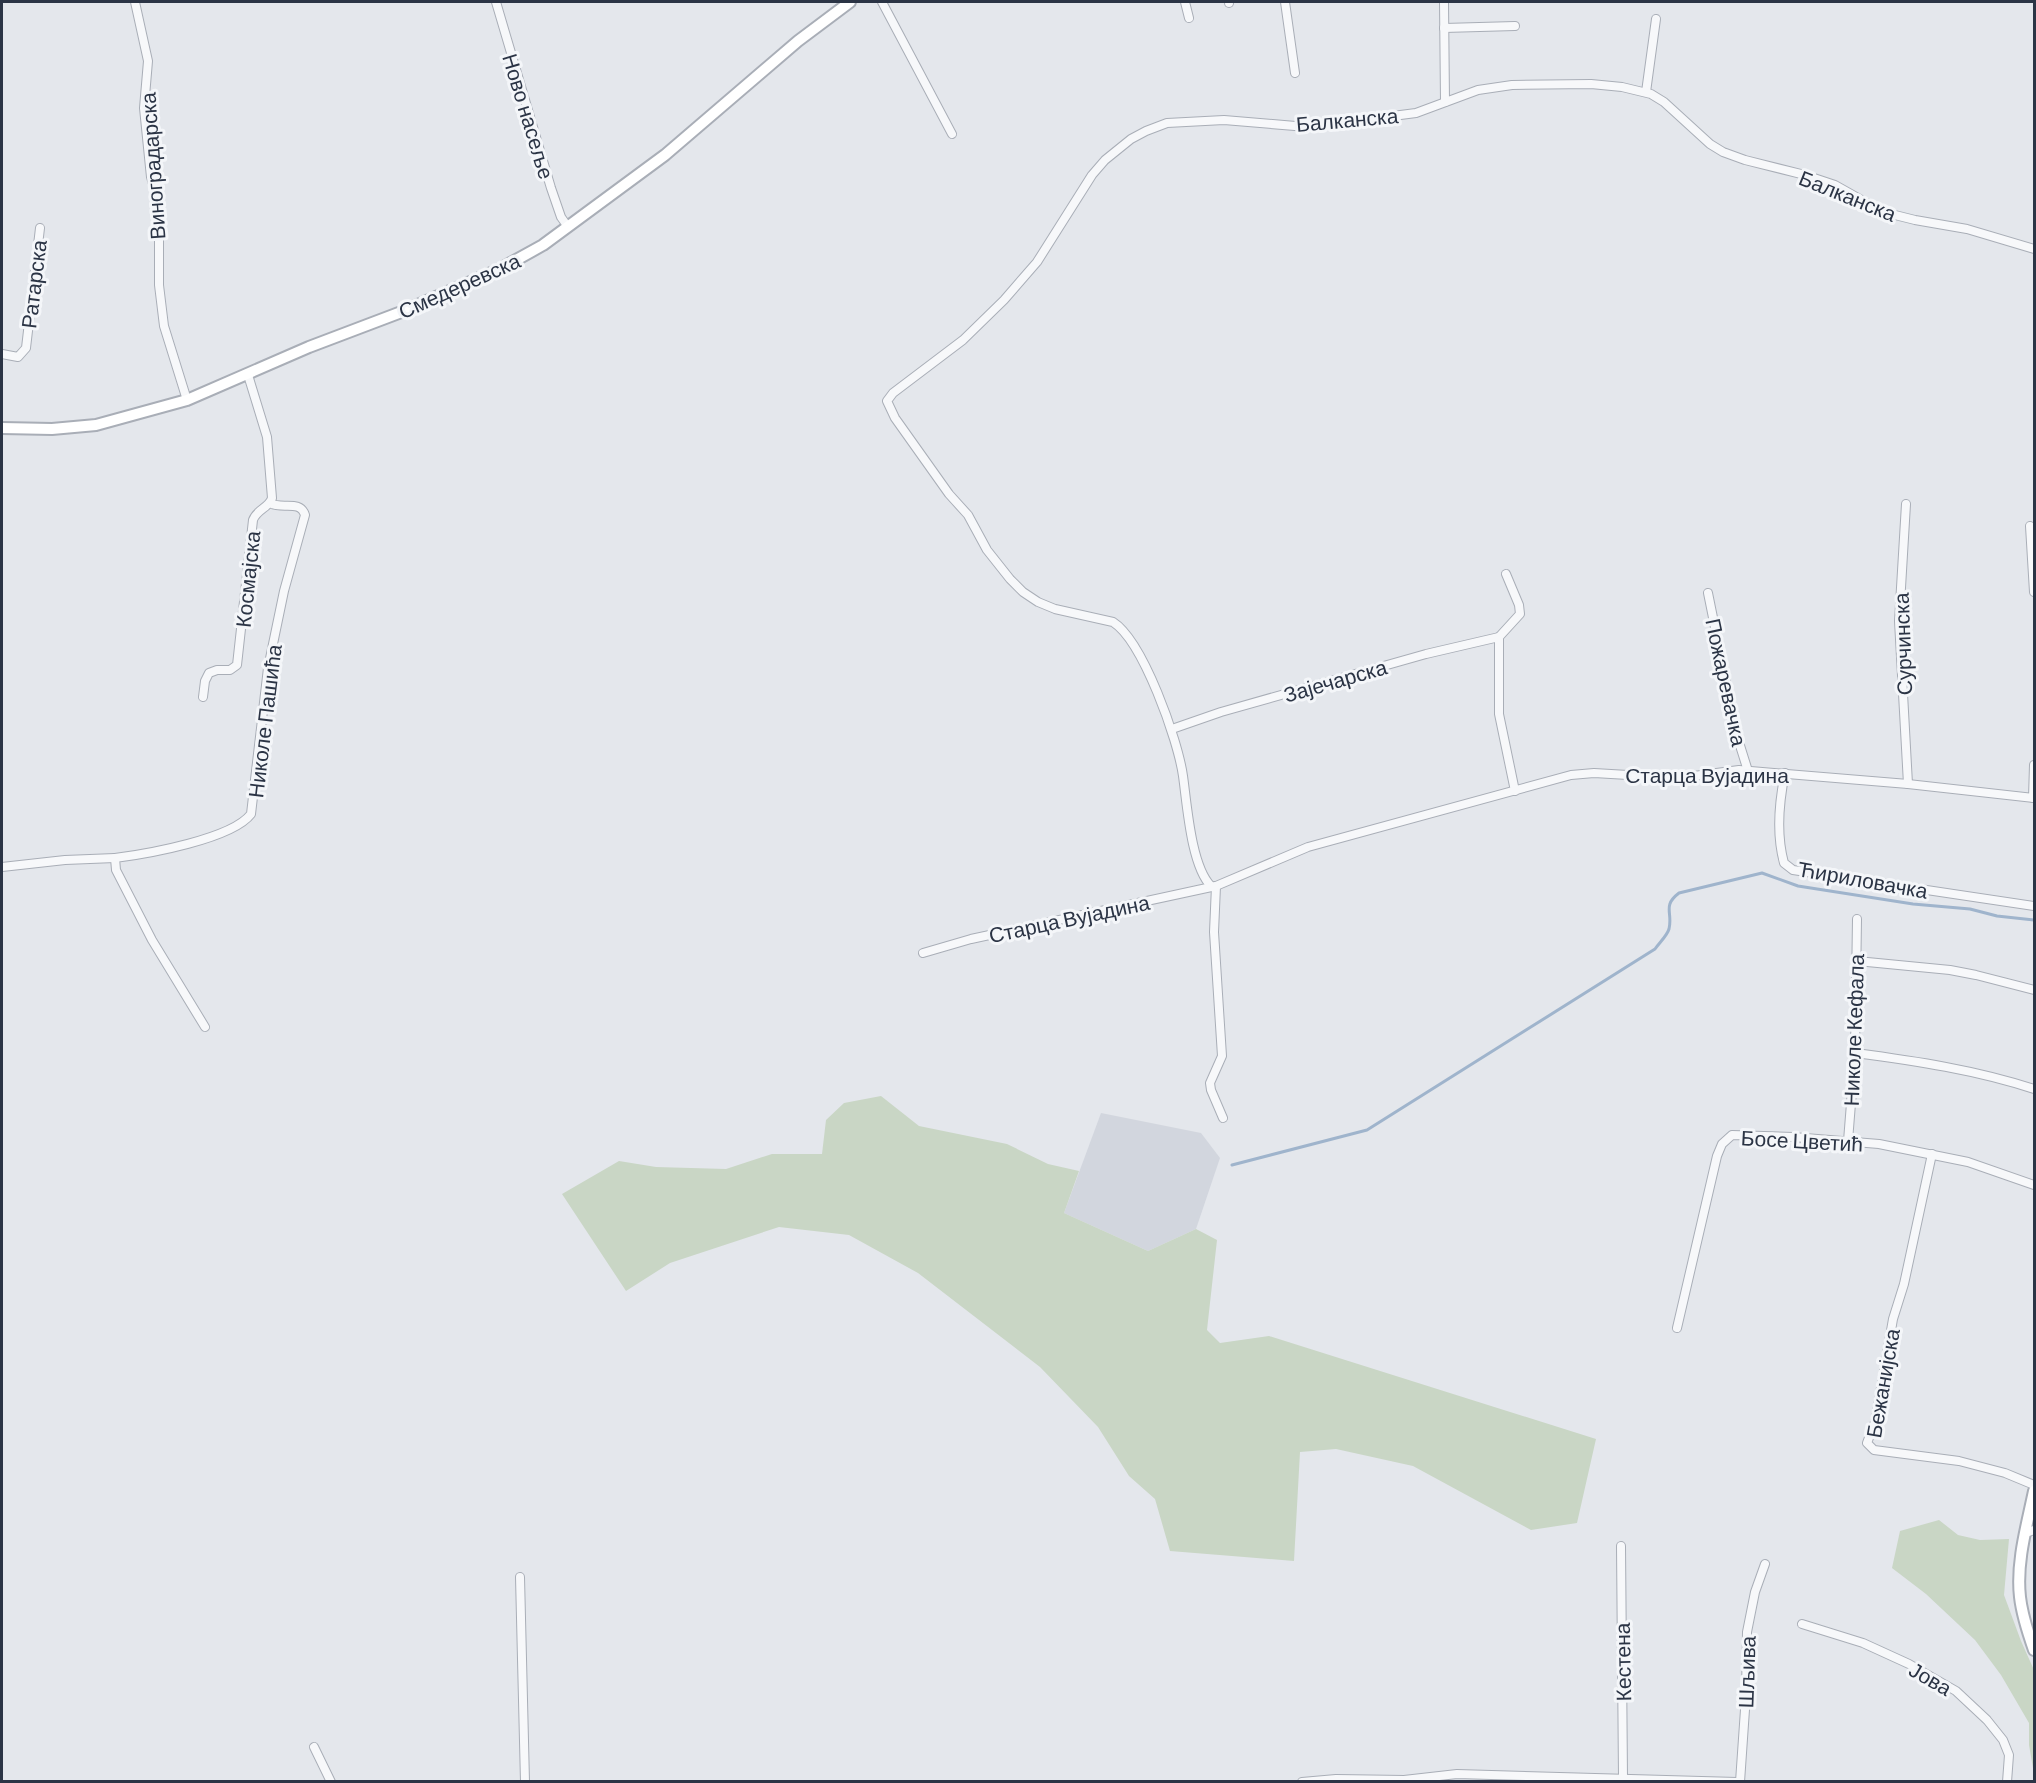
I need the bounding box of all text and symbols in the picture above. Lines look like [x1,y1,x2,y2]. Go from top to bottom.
street label: Ново насеље [498,50,560,182]
street label: Виноградарска [134,91,170,240]
street label: Балканска [1295,102,1399,136]
street label: Балканска [1796,164,1900,226]
street label: Ратарска [15,238,51,330]
street label: Смедеревска [394,247,524,323]
street label: Космајска [229,529,265,629]
street label: Сурчинска [1888,592,1916,696]
street label: Пожаревачка [1701,616,1753,749]
street label: Николе Пашића [242,643,286,799]
street label: Зајечарска [1281,653,1390,707]
street label: Старца Вујадина [1625,762,1789,787]
street label: Ћириловачка [1796,855,1930,903]
street label: Старца Вујадина [986,889,1152,947]
street label: Николе Кефала [1838,953,1868,1107]
street label: Босе Цветић [1740,1124,1864,1156]
street label: Бежанијска [1860,1326,1904,1440]
street label: Кестена [1609,1622,1635,1702]
street label: Шљива [1732,1635,1760,1709]
street label: Јова [1905,1656,1957,1700]

